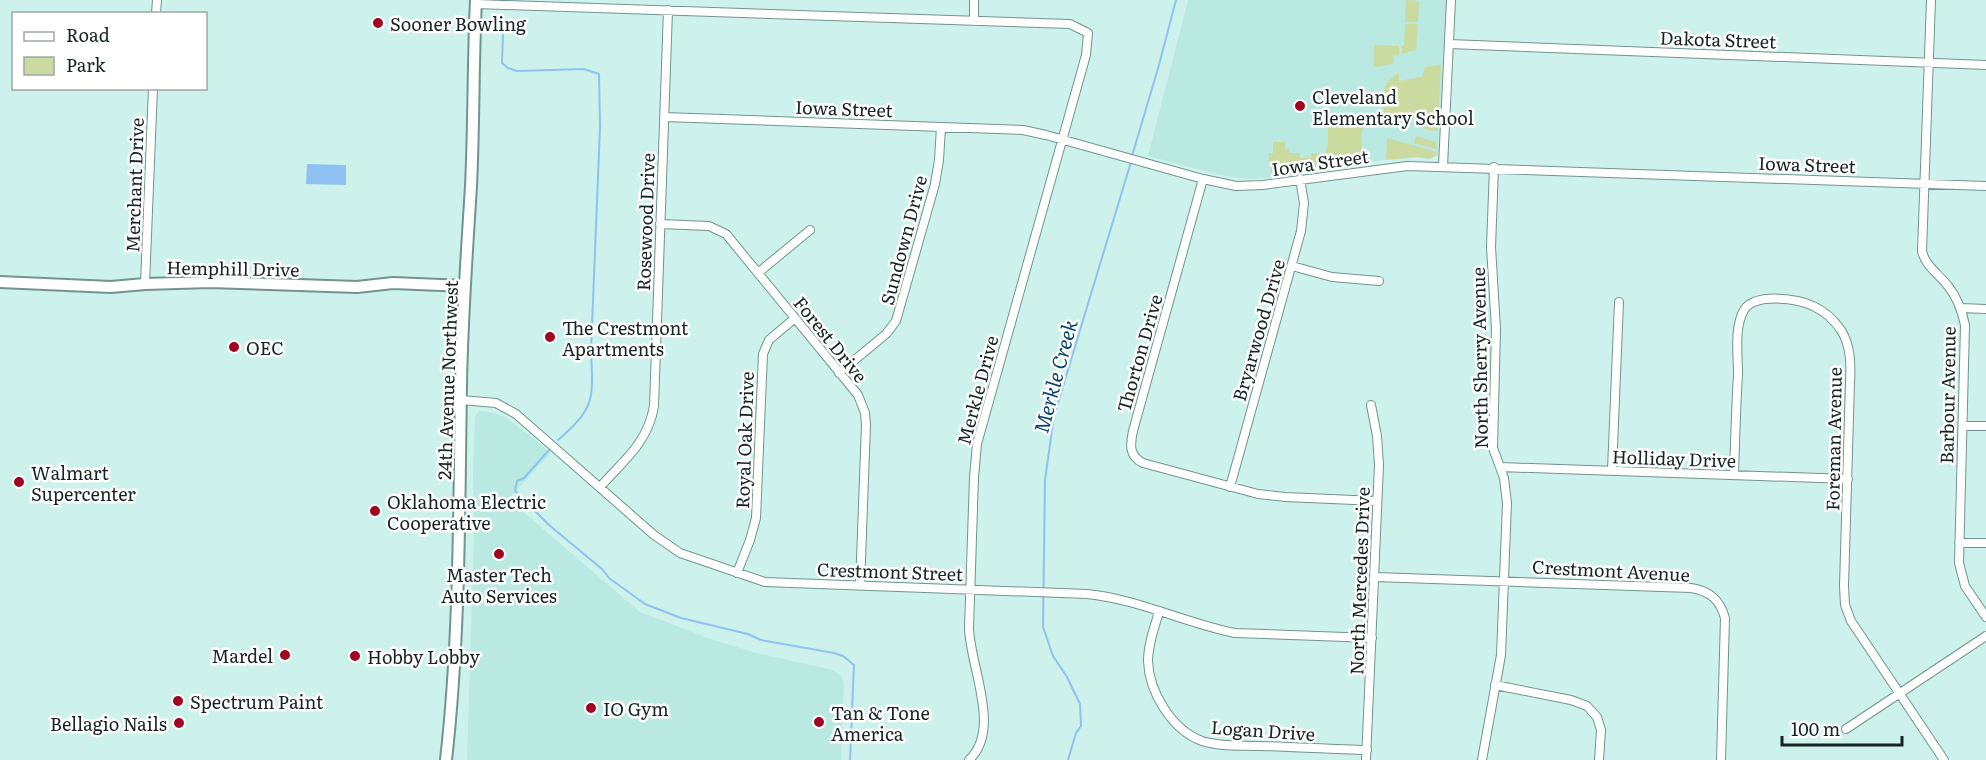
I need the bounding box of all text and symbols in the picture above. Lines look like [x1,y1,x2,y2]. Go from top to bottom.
place label: Sooner Bowling [390,10,527,37]
legend [12,12,207,90]
marker: Sooner Bowling [371,16,385,30]
text: Road [66,21,110,48]
street label: Dakota Street [1659,23,1777,55]
text: Park [66,51,107,78]
place label: Cleveland Elementary School [1312,83,1474,131]
street label: Iowa Street [795,93,894,123]
marker: Cleveland Elementary School [1293,99,1307,113]
street label: Merchant Drive [118,117,150,253]
street label: Iowa Street [1270,142,1371,182]
street label: Iowa Street [1758,149,1857,179]
street label: Rosewood Drive [629,152,661,292]
street label: Sundown Drive [873,172,933,308]
street label: Hemphill Drive [166,253,300,283]
street label: Bryarwood Drive [1225,256,1291,404]
street label: North Sherry Avenue [1464,267,1494,449]
street label: 24th Avenue Northwest [430,279,464,480]
street label: Forest Drive [788,290,874,388]
street label: Thorton Drive [1109,291,1169,415]
place label: The Crestmont Apartments [562,314,689,362]
water label: Merkle Creek [1024,316,1084,436]
street label: Barbour Avenue [1932,326,1962,464]
marker: The Crestmont Apartments [543,330,557,344]
street label: Merkle Drive [949,332,1005,448]
place label: OEC [246,334,284,361]
marker: OEC [227,340,241,354]
street label: Foreman Avenue [1818,367,1848,511]
street label: Royal Oak Drive [728,371,760,509]
street label: Holliday Drive [1611,442,1737,474]
place label: Walmart Supercenter [31,459,136,507]
marker: Walmart Supercenter [12,475,26,489]
street label: North Mercedes Drive [1342,487,1376,675]
place label: Oklahoma Electric Cooperative [387,488,546,536]
marker: Oklahoma Electric Cooperative [368,504,382,518]
marker: Master Tech Auto Services [492,547,506,561]
street label: Crestmont Avenue [1531,552,1691,588]
street label: Crestmont Street [816,555,964,587]
place label: Master Tech Auto Services [441,561,557,609]
place label: Mardel [212,642,273,669]
place label: Hobby Lobby [367,643,480,670]
marker: Mardel [278,648,292,662]
marker: Hobby Lobby [348,649,362,663]
place label: Spectrum Paint [190,688,324,715]
marker: Spectrum Paint [171,694,185,708]
place label: IO Gym [603,695,669,722]
place label: Tan & Tone America [831,699,930,747]
marker: IO Gym [584,701,598,715]
scale bar [1782,709,1902,747]
place label: Bellagio Nails [50,710,167,737]
street label: Logan Drive [1210,713,1316,747]
marker: Tan & Tone America [812,715,826,729]
text: 100 m [1791,715,1840,742]
marker: Bellagio Nails [172,716,186,730]

